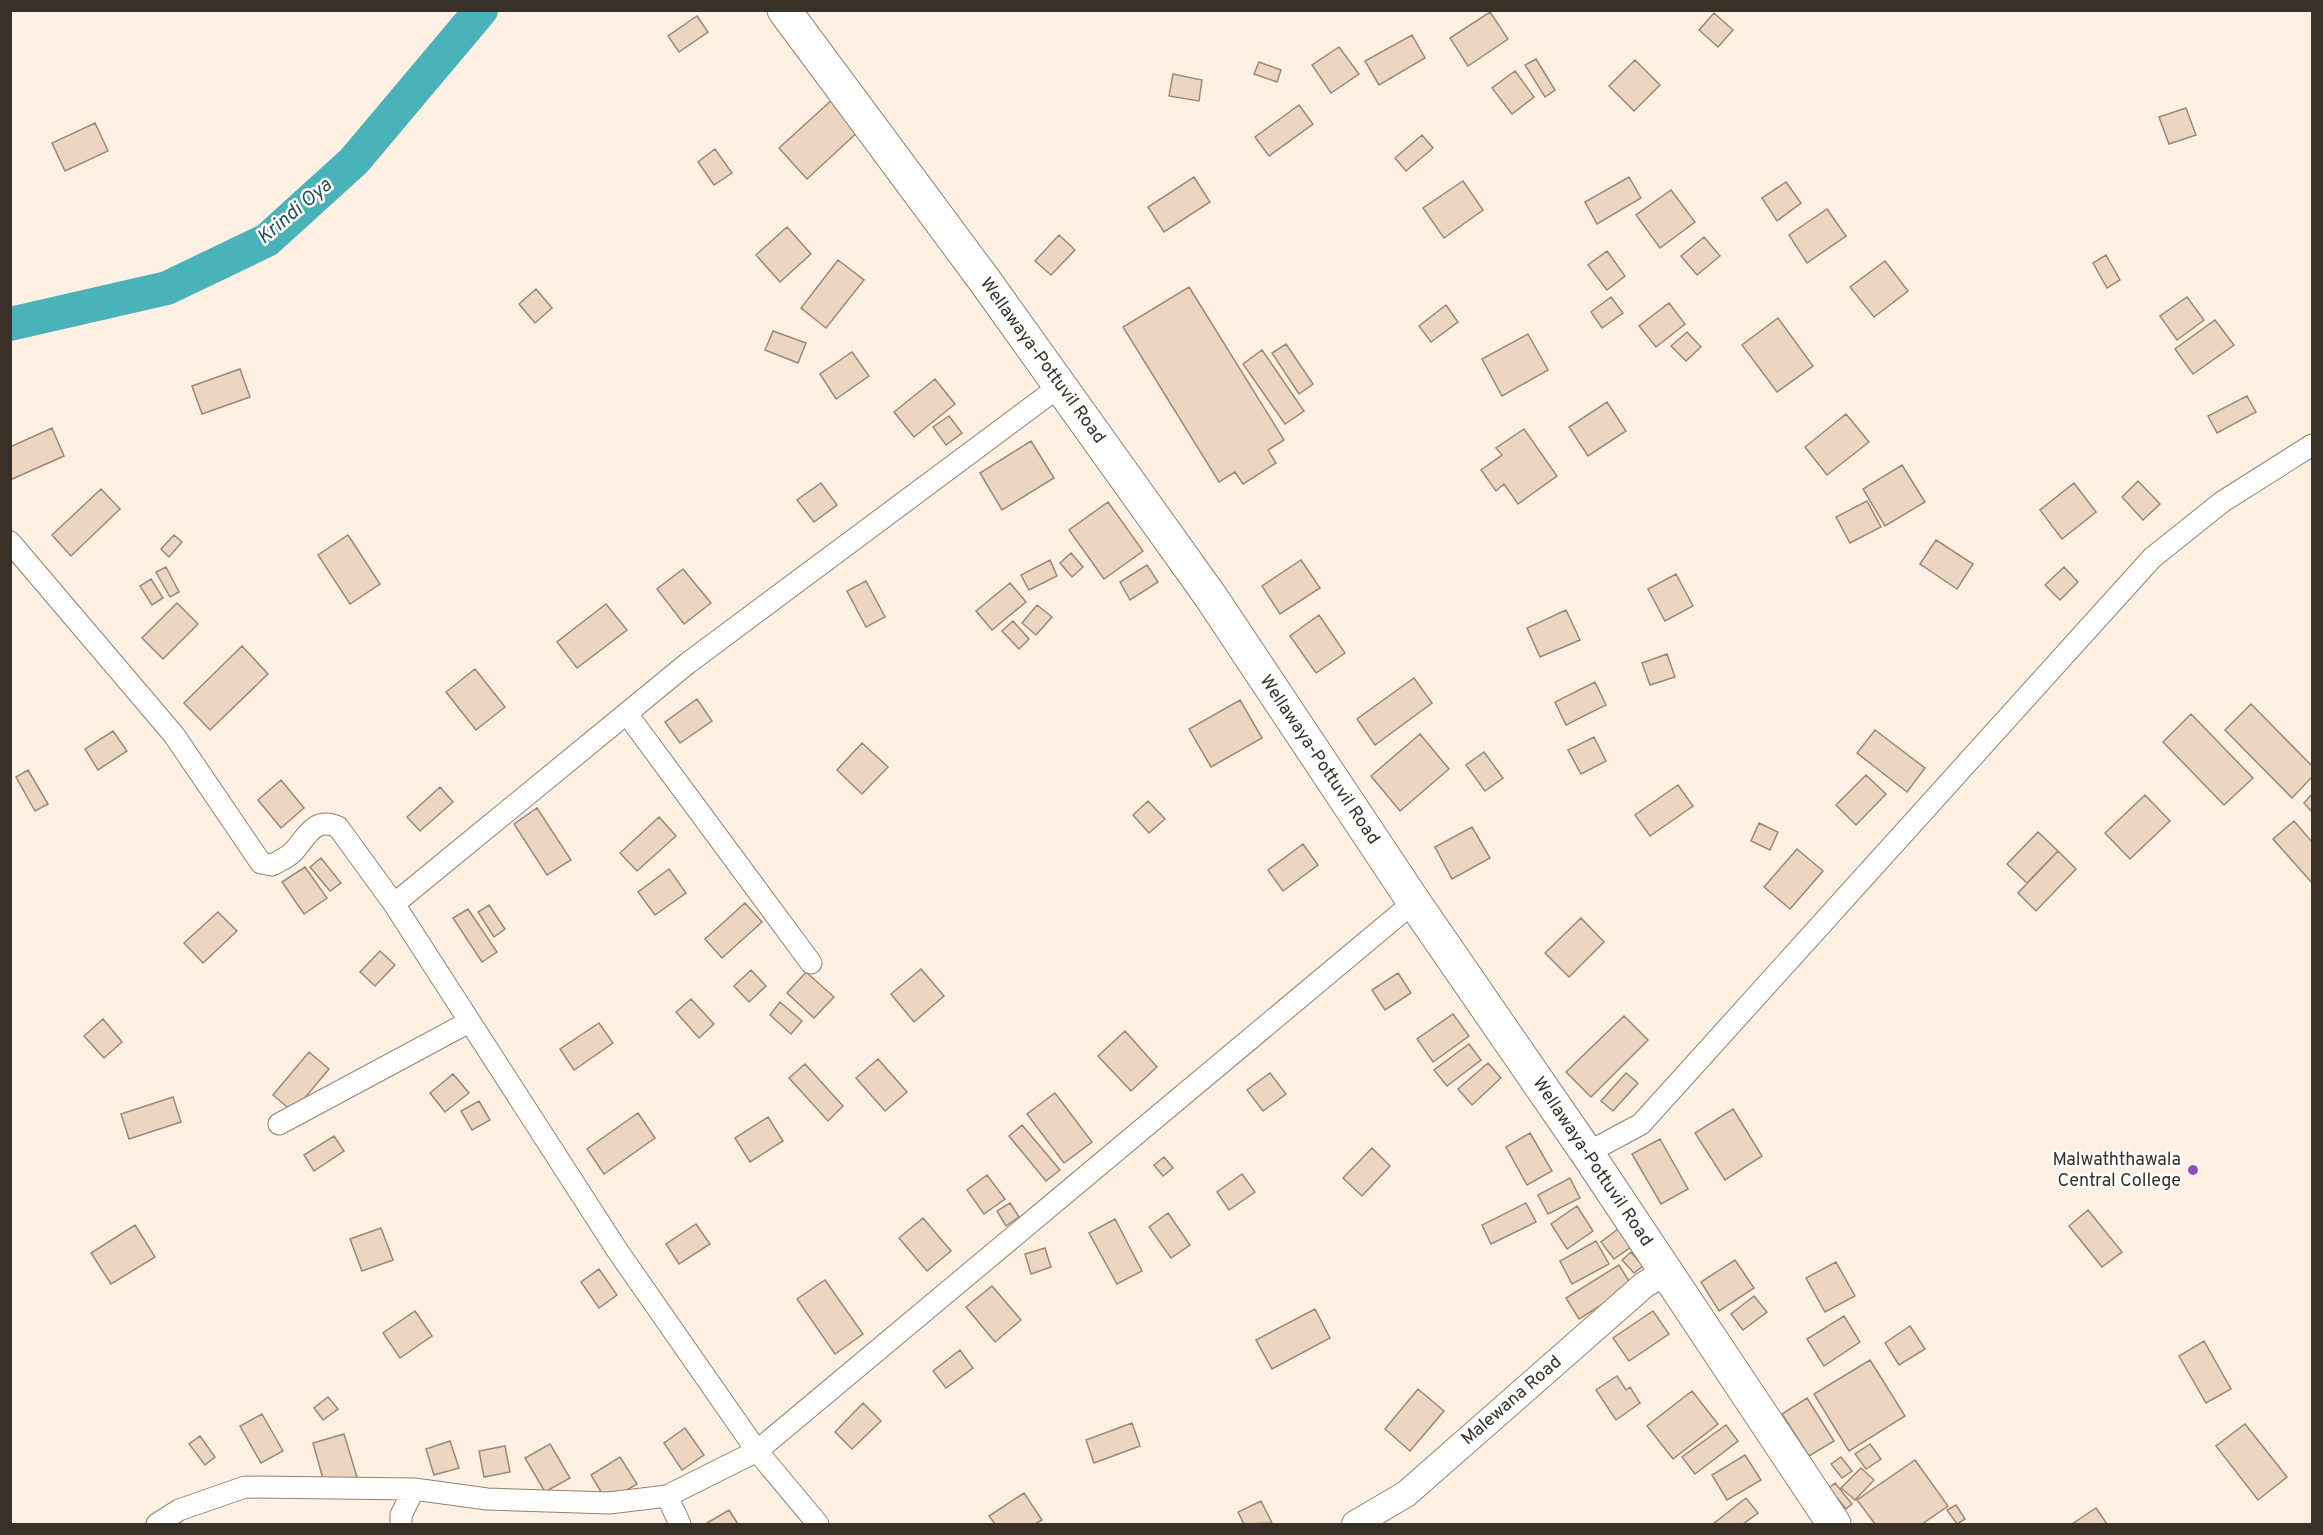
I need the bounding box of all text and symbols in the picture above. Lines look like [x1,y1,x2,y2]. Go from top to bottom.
water label: Krindi Oya [252,173,338,251]
street label: Wellawaya-Pottuvil Road [974,273,1110,449]
street label: Wellawaya-Pottuvil Road [1254,671,1384,849]
street label: Wellawaya-Pottuvil Road [1527,1073,1657,1251]
place label: Malwaththawala Central College [2052,1149,2181,1193]
marker: Malwaththawala Central College [2186,1163,2200,1177]
street label: Malewana Road [1457,1351,1567,1451]

